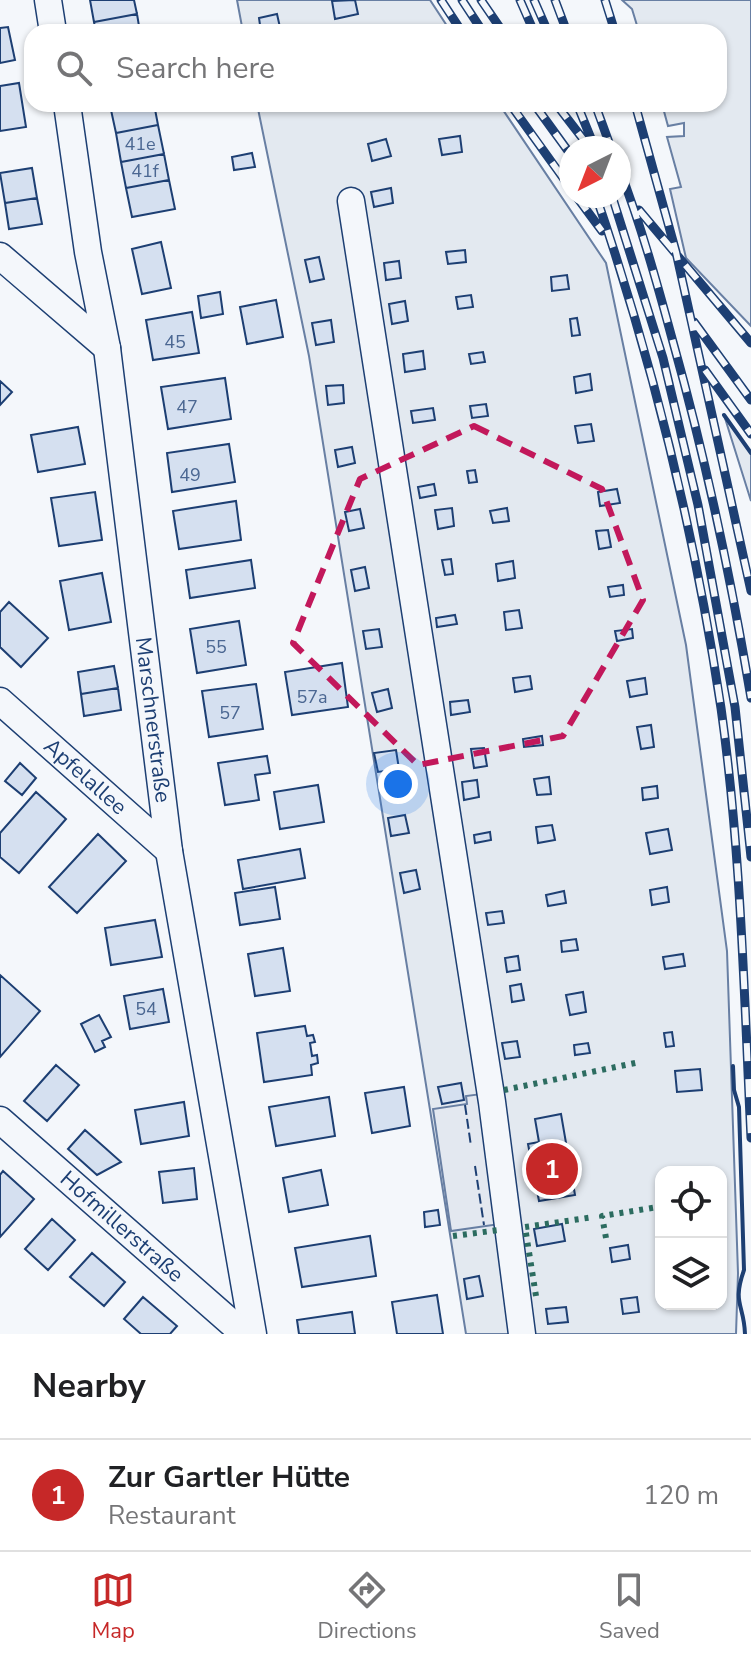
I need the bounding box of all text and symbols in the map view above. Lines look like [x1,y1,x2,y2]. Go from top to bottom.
search box [24,24,727,112]
icon: search [52,46,96,90]
text: Search here [116,48,275,89]
house number: 41e [124,132,156,156]
north arrow [559,136,631,208]
house number: 41f [131,159,160,183]
house number: 45 [164,330,186,354]
house number: 47 [176,395,198,419]
house number: 49 [179,463,201,487]
street label: Marschnerstraße [128,635,178,804]
house number: 55 [205,635,227,659]
house number: 57a [296,685,328,709]
house number: 57 [219,701,241,725]
street label: Apfelallee [37,732,133,822]
your location [378,764,418,804]
house number: 54 [135,997,157,1021]
pin: 1 [526,1139,578,1199]
street label: Hofmillerstraße [53,1164,190,1289]
map controls [655,1166,727,1310]
button: locate [655,1166,727,1238]
button: layers [655,1238,727,1310]
text: Nearby [32,1363,146,1409]
text: Zur Gartler Hütte [108,1457,350,1498]
text: 1 [50,1478,66,1513]
text: 120 m [643,1478,719,1513]
text: Restaurant [108,1498,236,1533]
tab: Map [91,1568,135,1646]
tab: Directions [318,1568,417,1646]
tab: Saved [599,1568,660,1646]

